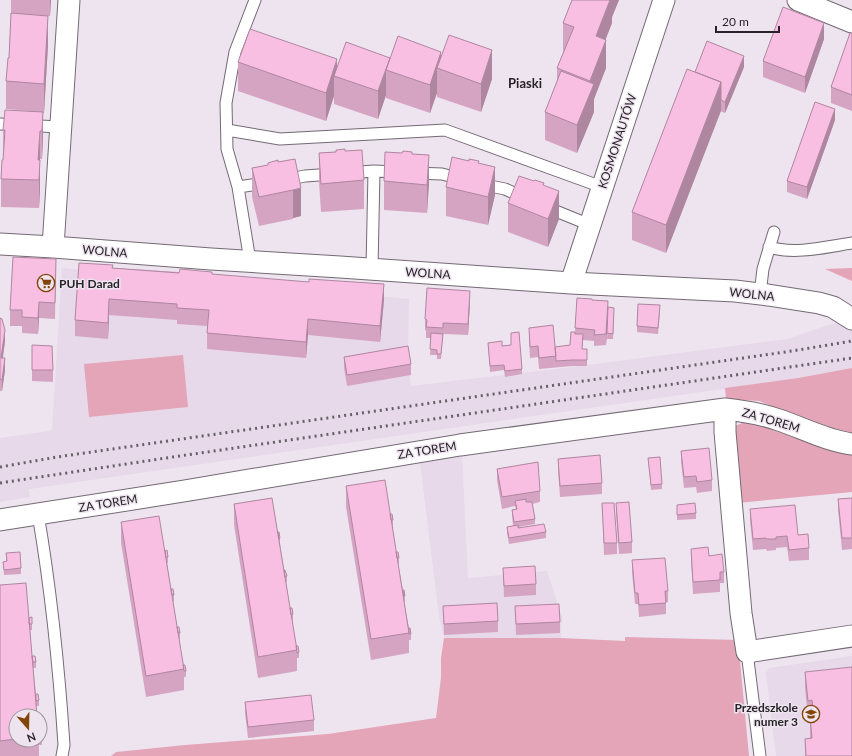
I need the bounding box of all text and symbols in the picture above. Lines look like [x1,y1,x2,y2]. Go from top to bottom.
scale bar [716,8,779,34]
text: 20 m [722,14,749,29]
district label: Piaski [508,75,542,91]
street label: KOSMONAUTÓW [595,91,640,190]
street label: WOLNA [82,242,129,261]
street label: WOLNA [405,264,452,282]
supermarket icon: PUH Darad [36,273,56,293]
place label: PUH Darad [59,276,120,291]
street label: WOLNA [729,284,776,304]
street label: ZA TOREM [740,405,802,435]
street label: ZA TOREM [396,438,458,462]
street label: ZA TOREM [77,491,139,515]
place label: Przedszkole numer 3 [734,700,799,729]
school or university icon: Przedszkole numer 3 [801,704,821,724]
north arrow [8,708,48,748]
text: N [25,730,38,745]

